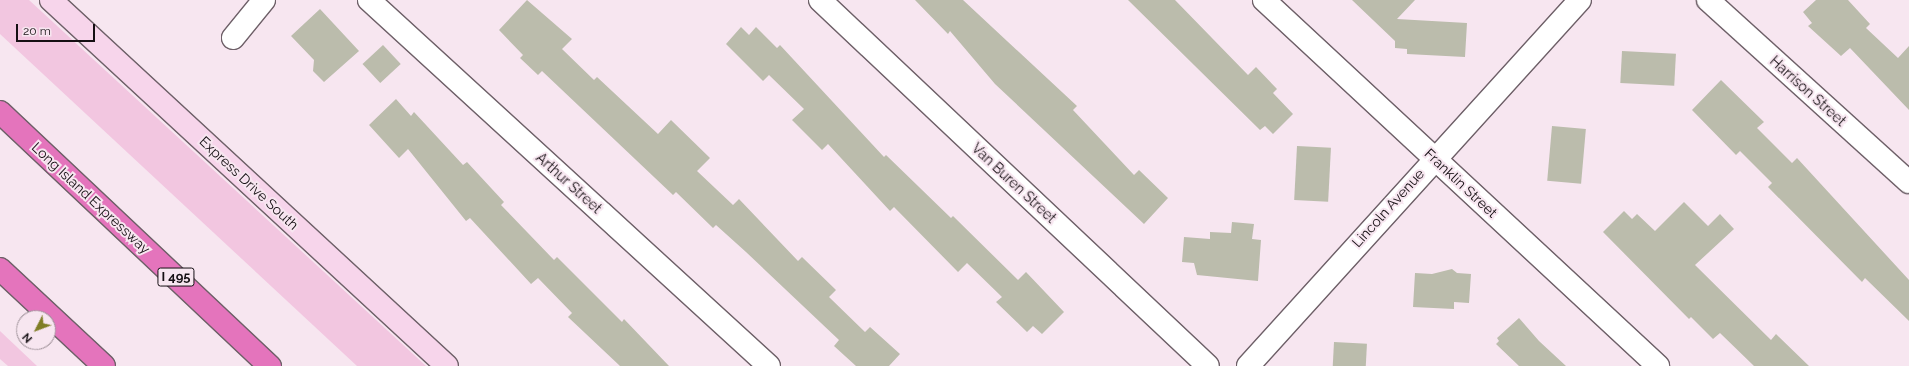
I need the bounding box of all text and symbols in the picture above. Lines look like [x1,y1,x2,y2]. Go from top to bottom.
scale bar [18,16,97,42]
text: 20 m [23,24,51,38]
street label: Harrison Street [1767,53,1849,129]
street label: Express Drive South [196,133,302,233]
street label: Long Island Expressway [28,139,154,257]
street label: Van Buren Street [968,140,1060,226]
street label: Franklin Street [1421,145,1501,221]
street label: Arthur Street [533,149,605,217]
street label: Lincoln Avenue [1348,165,1428,251]
road number: I 495 [157,266,195,288]
north arrow [16,310,56,350]
text: N [20,330,35,345]

